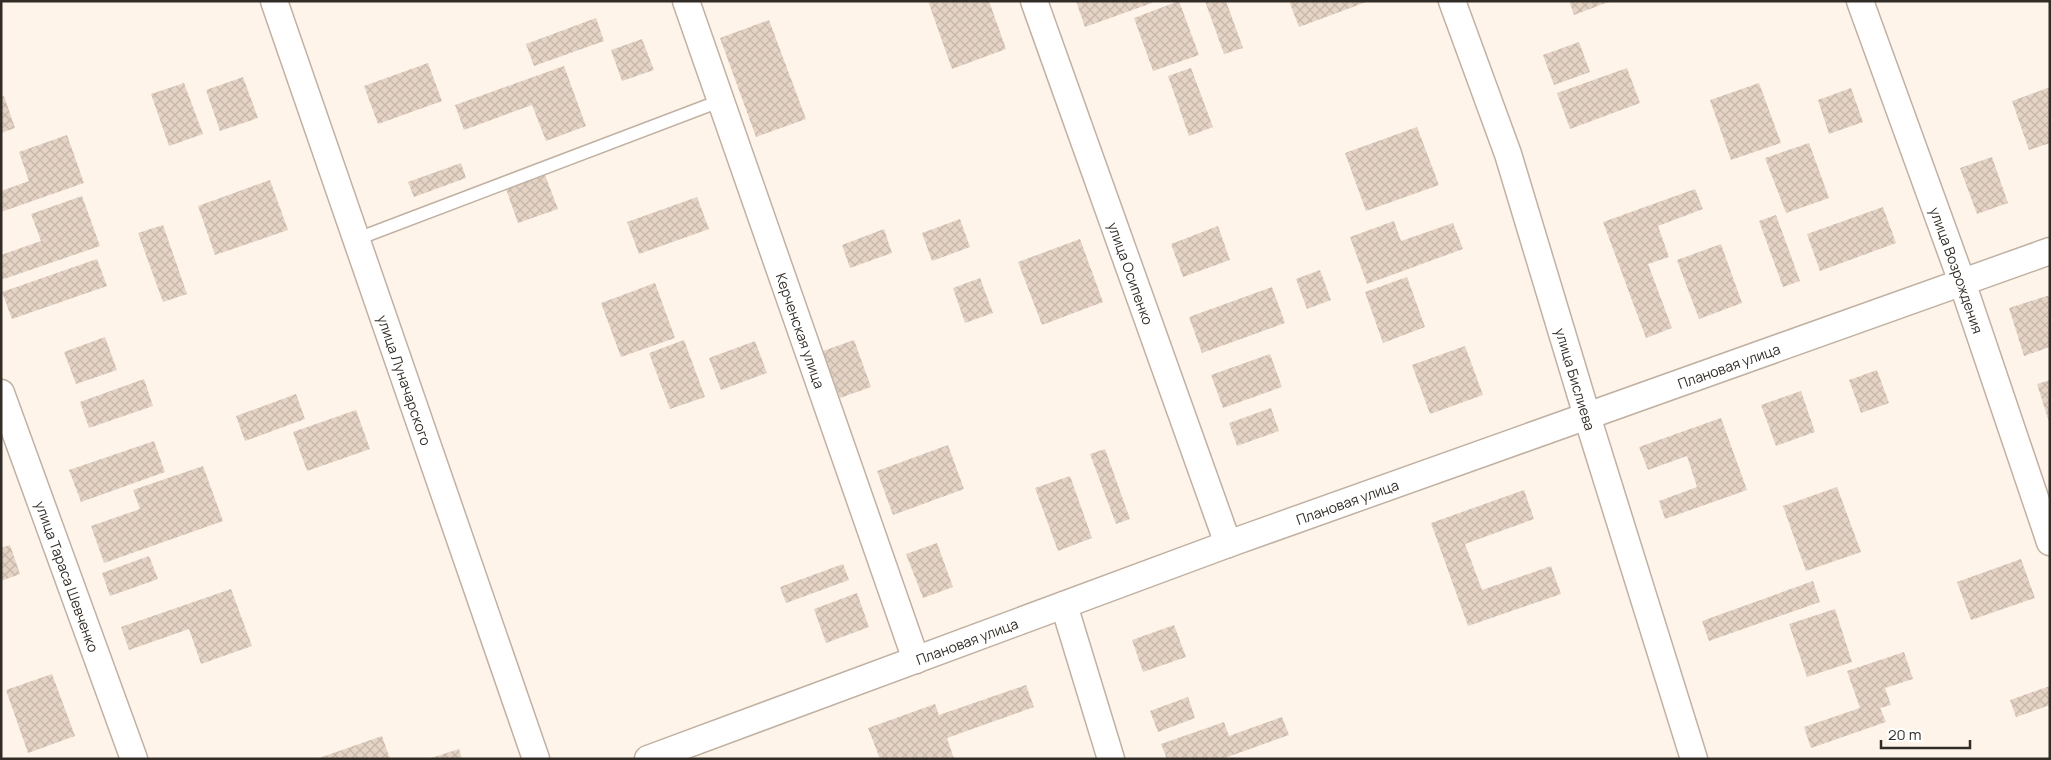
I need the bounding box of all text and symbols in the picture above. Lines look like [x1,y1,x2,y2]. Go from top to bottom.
street label: улица Возрождения [1926,204,1988,336]
street label: улица Осипенко [1104,219,1158,327]
street label: Керченская улица [772,270,830,391]
street label: улица Луначарского [374,312,436,448]
street label: улица Бислиева [1551,326,1600,433]
street label: Плановая улица [1675,339,1782,393]
street label: Плановая улица [1293,475,1401,529]
street label: улица Тараса Шевченко [31,498,104,654]
street label: Плановая улица [913,613,1021,668]
scale bar [1881,718,1970,750]
text: 20 m [1888,724,1921,745]

